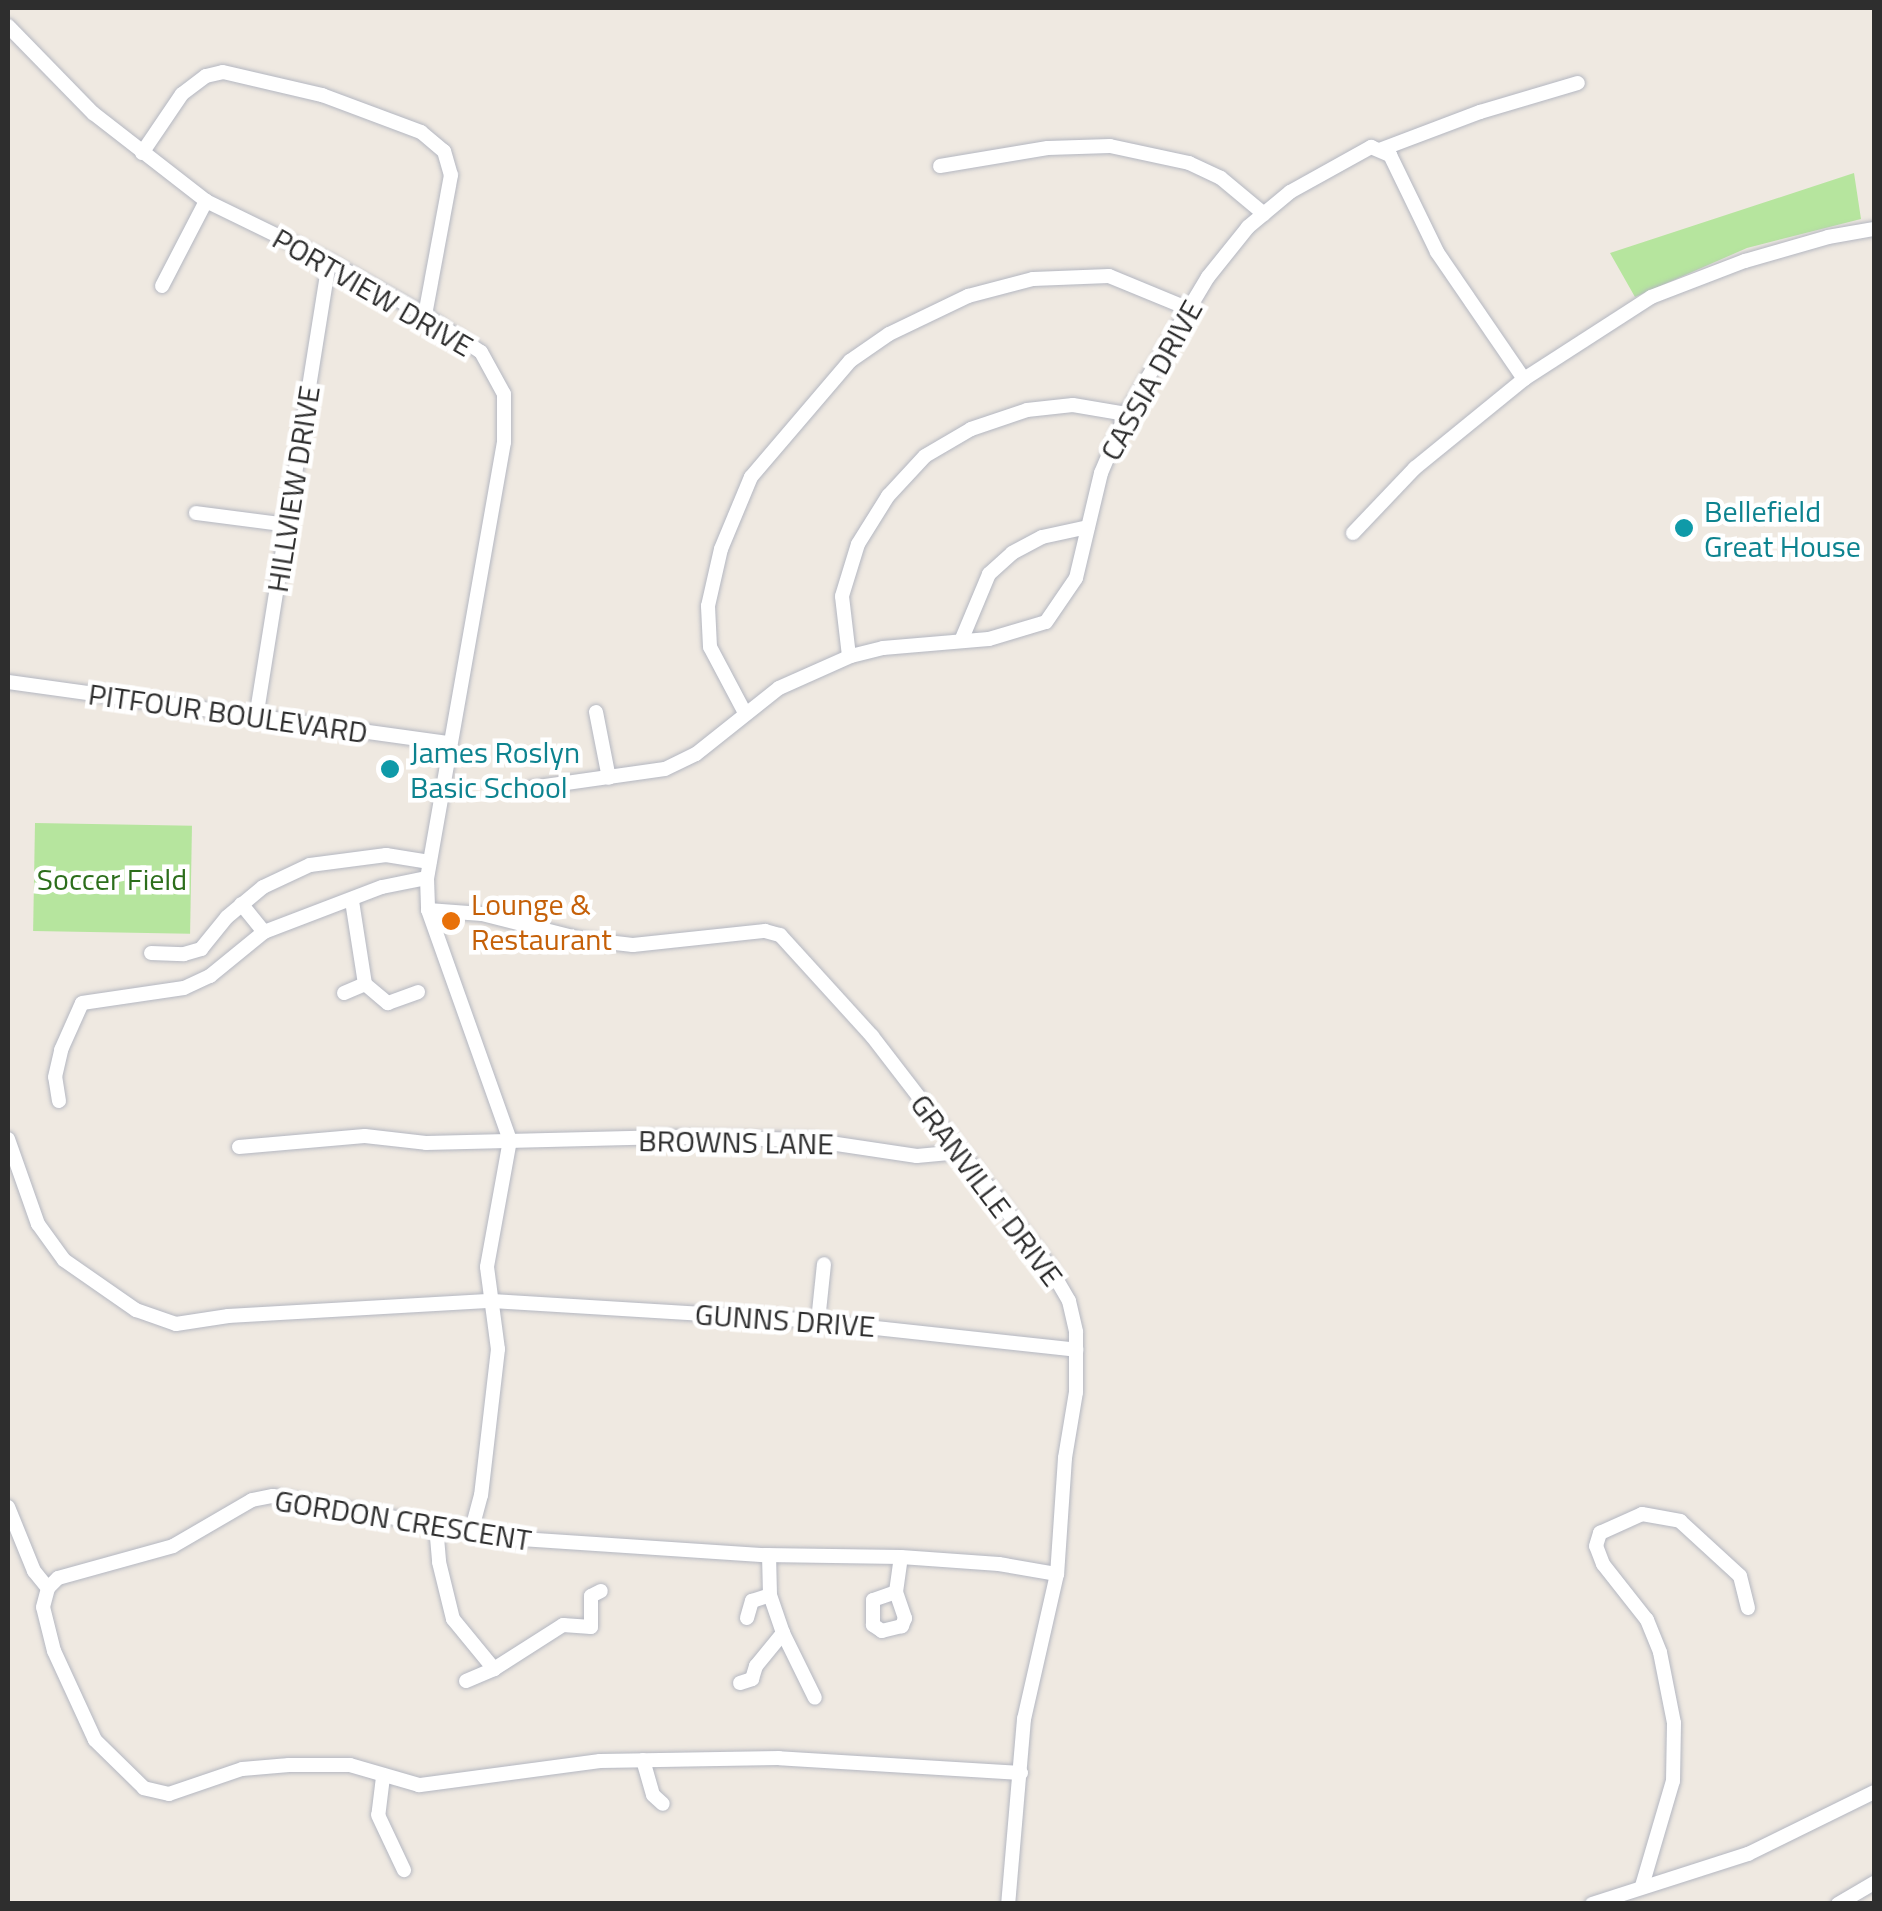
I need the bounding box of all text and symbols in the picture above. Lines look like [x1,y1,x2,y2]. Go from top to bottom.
street label: PORTVIEW DRIVE [266,220,480,364]
street label: CASSIA DRIVE [1092,294,1210,466]
street label: HILLVIEW DRIVE [259,383,327,595]
place label: Bellefield Great House [1704,493,1861,564]
marker: Bellefield Great House [1673,517,1695,539]
street label: PITFOUR BOULEVARD [86,676,370,750]
place label: James Roslyn Basic School [410,734,580,804]
marker: James Roslyn Basic School [379,758,401,780]
park label: Soccer Field [37,861,187,897]
place label: Lounge & Restaurant [471,886,612,956]
marker: Lounge & Restaurant [440,910,462,932]
street label: GRANVILLE DRIVE [903,1087,1071,1293]
street label: BROWNS LANE [638,1122,834,1162]
street label: GUNNS DRIVE [694,1296,876,1344]
street label: GORDON CRESCENT [272,1482,534,1558]

